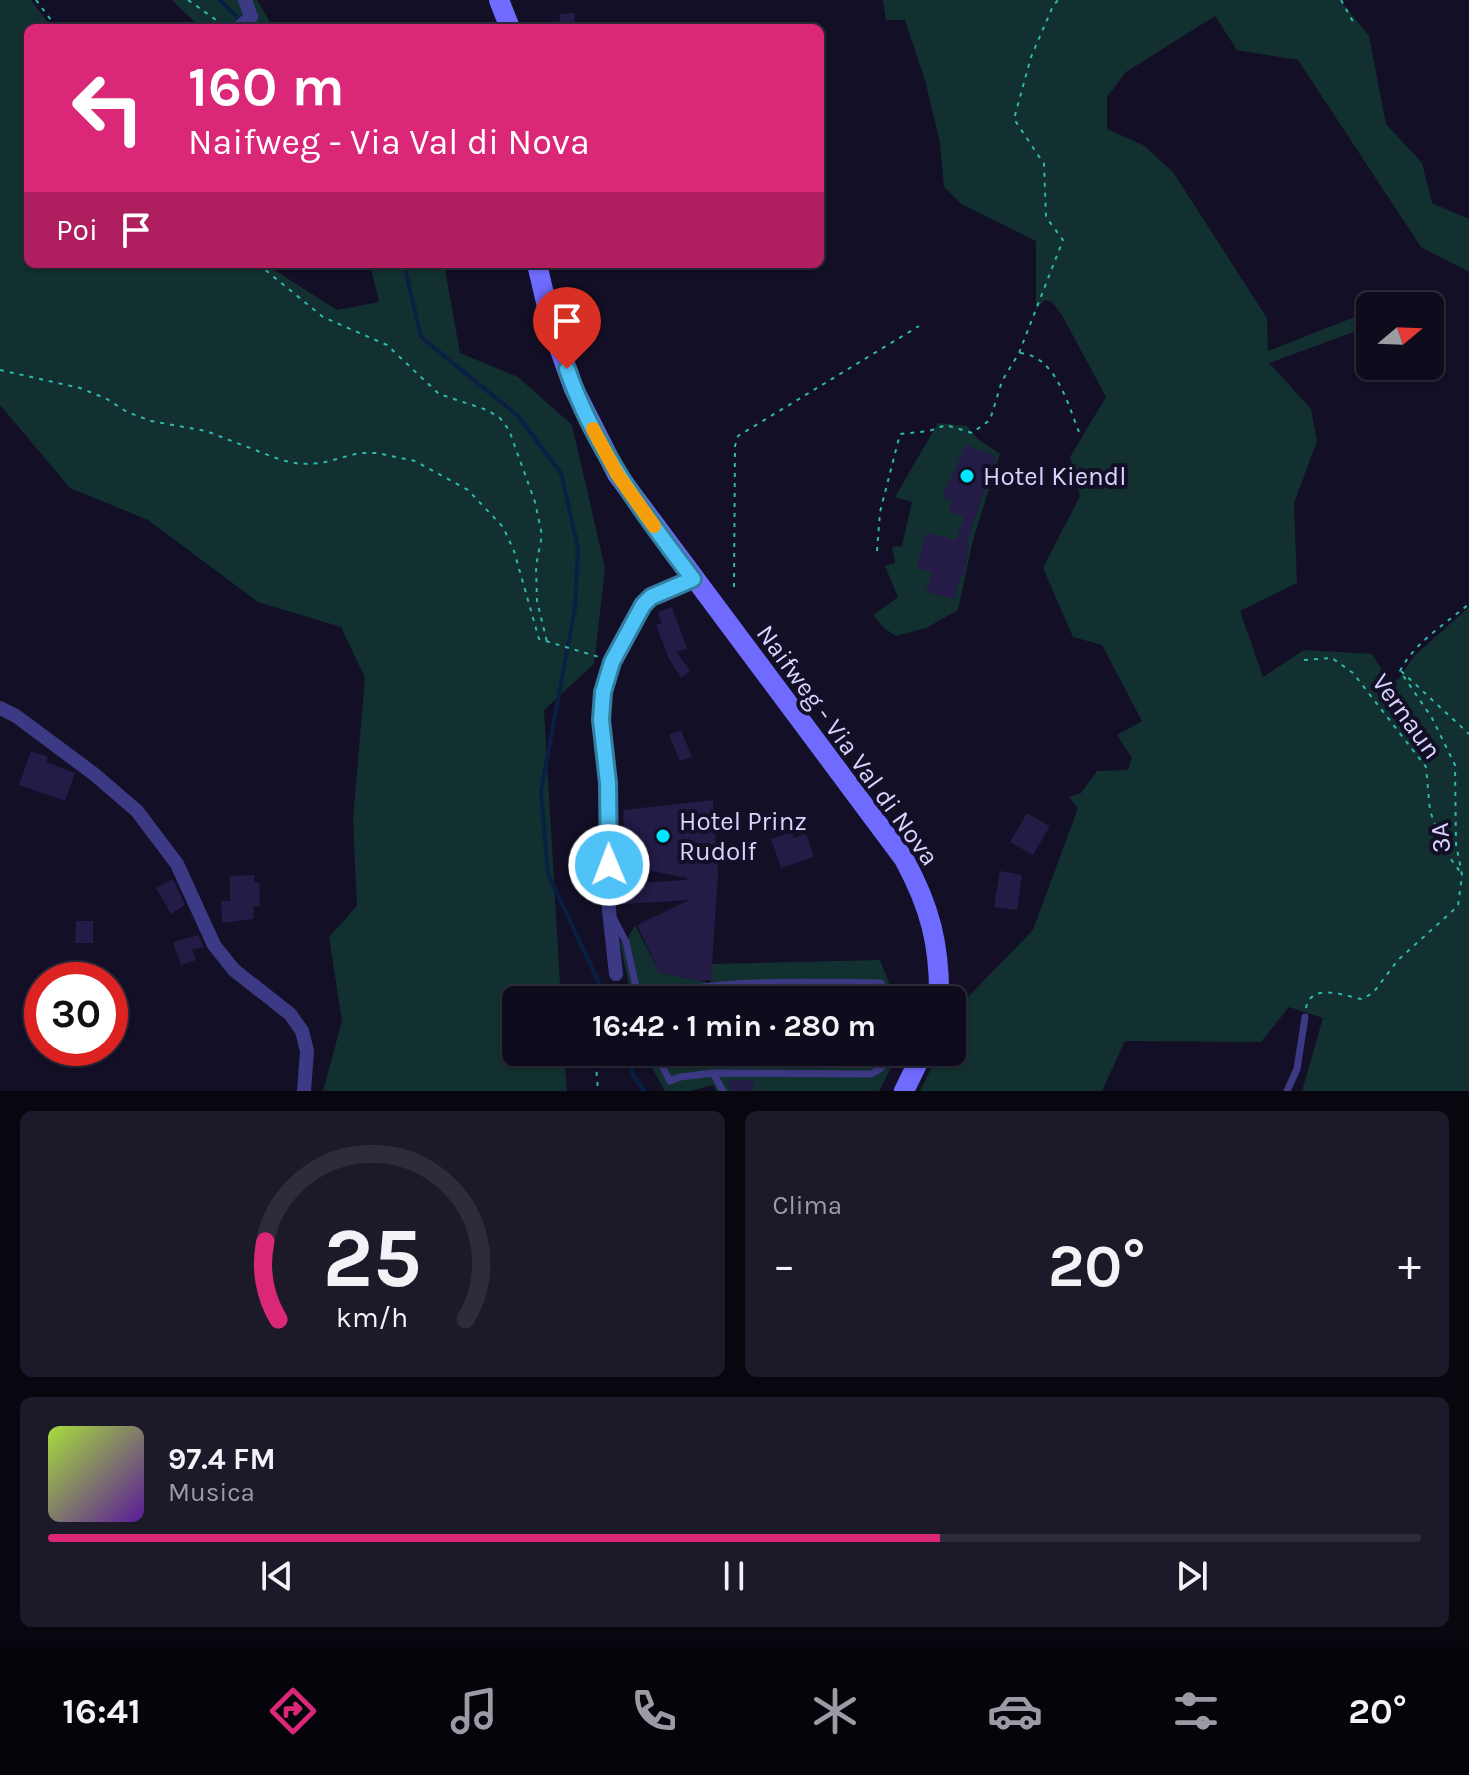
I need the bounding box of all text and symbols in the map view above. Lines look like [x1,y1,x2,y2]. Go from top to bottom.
text: 160 m [188,54,345,119]
icon: left [56,56,160,160]
text: Naifweg - Via Val di Nova [188,121,590,163]
icon: arrive [114,208,158,252]
text: Poi [56,212,98,248]
pin [533,287,601,369]
north arrow [1356,292,1444,380]
map controls [1356,292,1444,380]
icon: arrive [545,299,589,343]
place label: Hotel Kiendl [983,461,1126,492]
marker: Hotel Kiendl [958,467,976,485]
street label: Naifweg - Via Val di Nova [750,619,945,872]
street label: Vernaun [1365,668,1448,765]
place label: Hotel Prinz Rudolf [679,806,807,867]
street label: 3A [1424,821,1457,854]
position arrow [567,823,651,907]
marker: Hotel Prinz Rudolf [654,827,672,845]
speed limit sign: 30 [24,962,128,1066]
text: 16:42 · 1 min · 280 m [592,1008,876,1044]
text: Clima [773,1190,842,1221]
text: 25 [323,1210,422,1307]
text: 20° [1048,1231,1146,1301]
text: − [773,1240,796,1291]
text: + [1398,1240,1421,1291]
text: km/h [336,1301,408,1334]
text: 97.4 FM [168,1441,276,1477]
text: Musica [168,1477,255,1508]
icon: previous [255,1554,299,1598]
icon: pause [712,1554,756,1598]
icon: next [1170,1554,1214,1598]
icon: directions [265,1683,321,1739]
icon: music [446,1683,502,1739]
icon: phone [626,1683,682,1739]
icon: climate [807,1683,863,1739]
icon: car [987,1683,1043,1739]
icon: filters [1168,1683,1224,1739]
text: 16:41 [62,1690,141,1732]
text: 20° [1348,1690,1407,1732]

